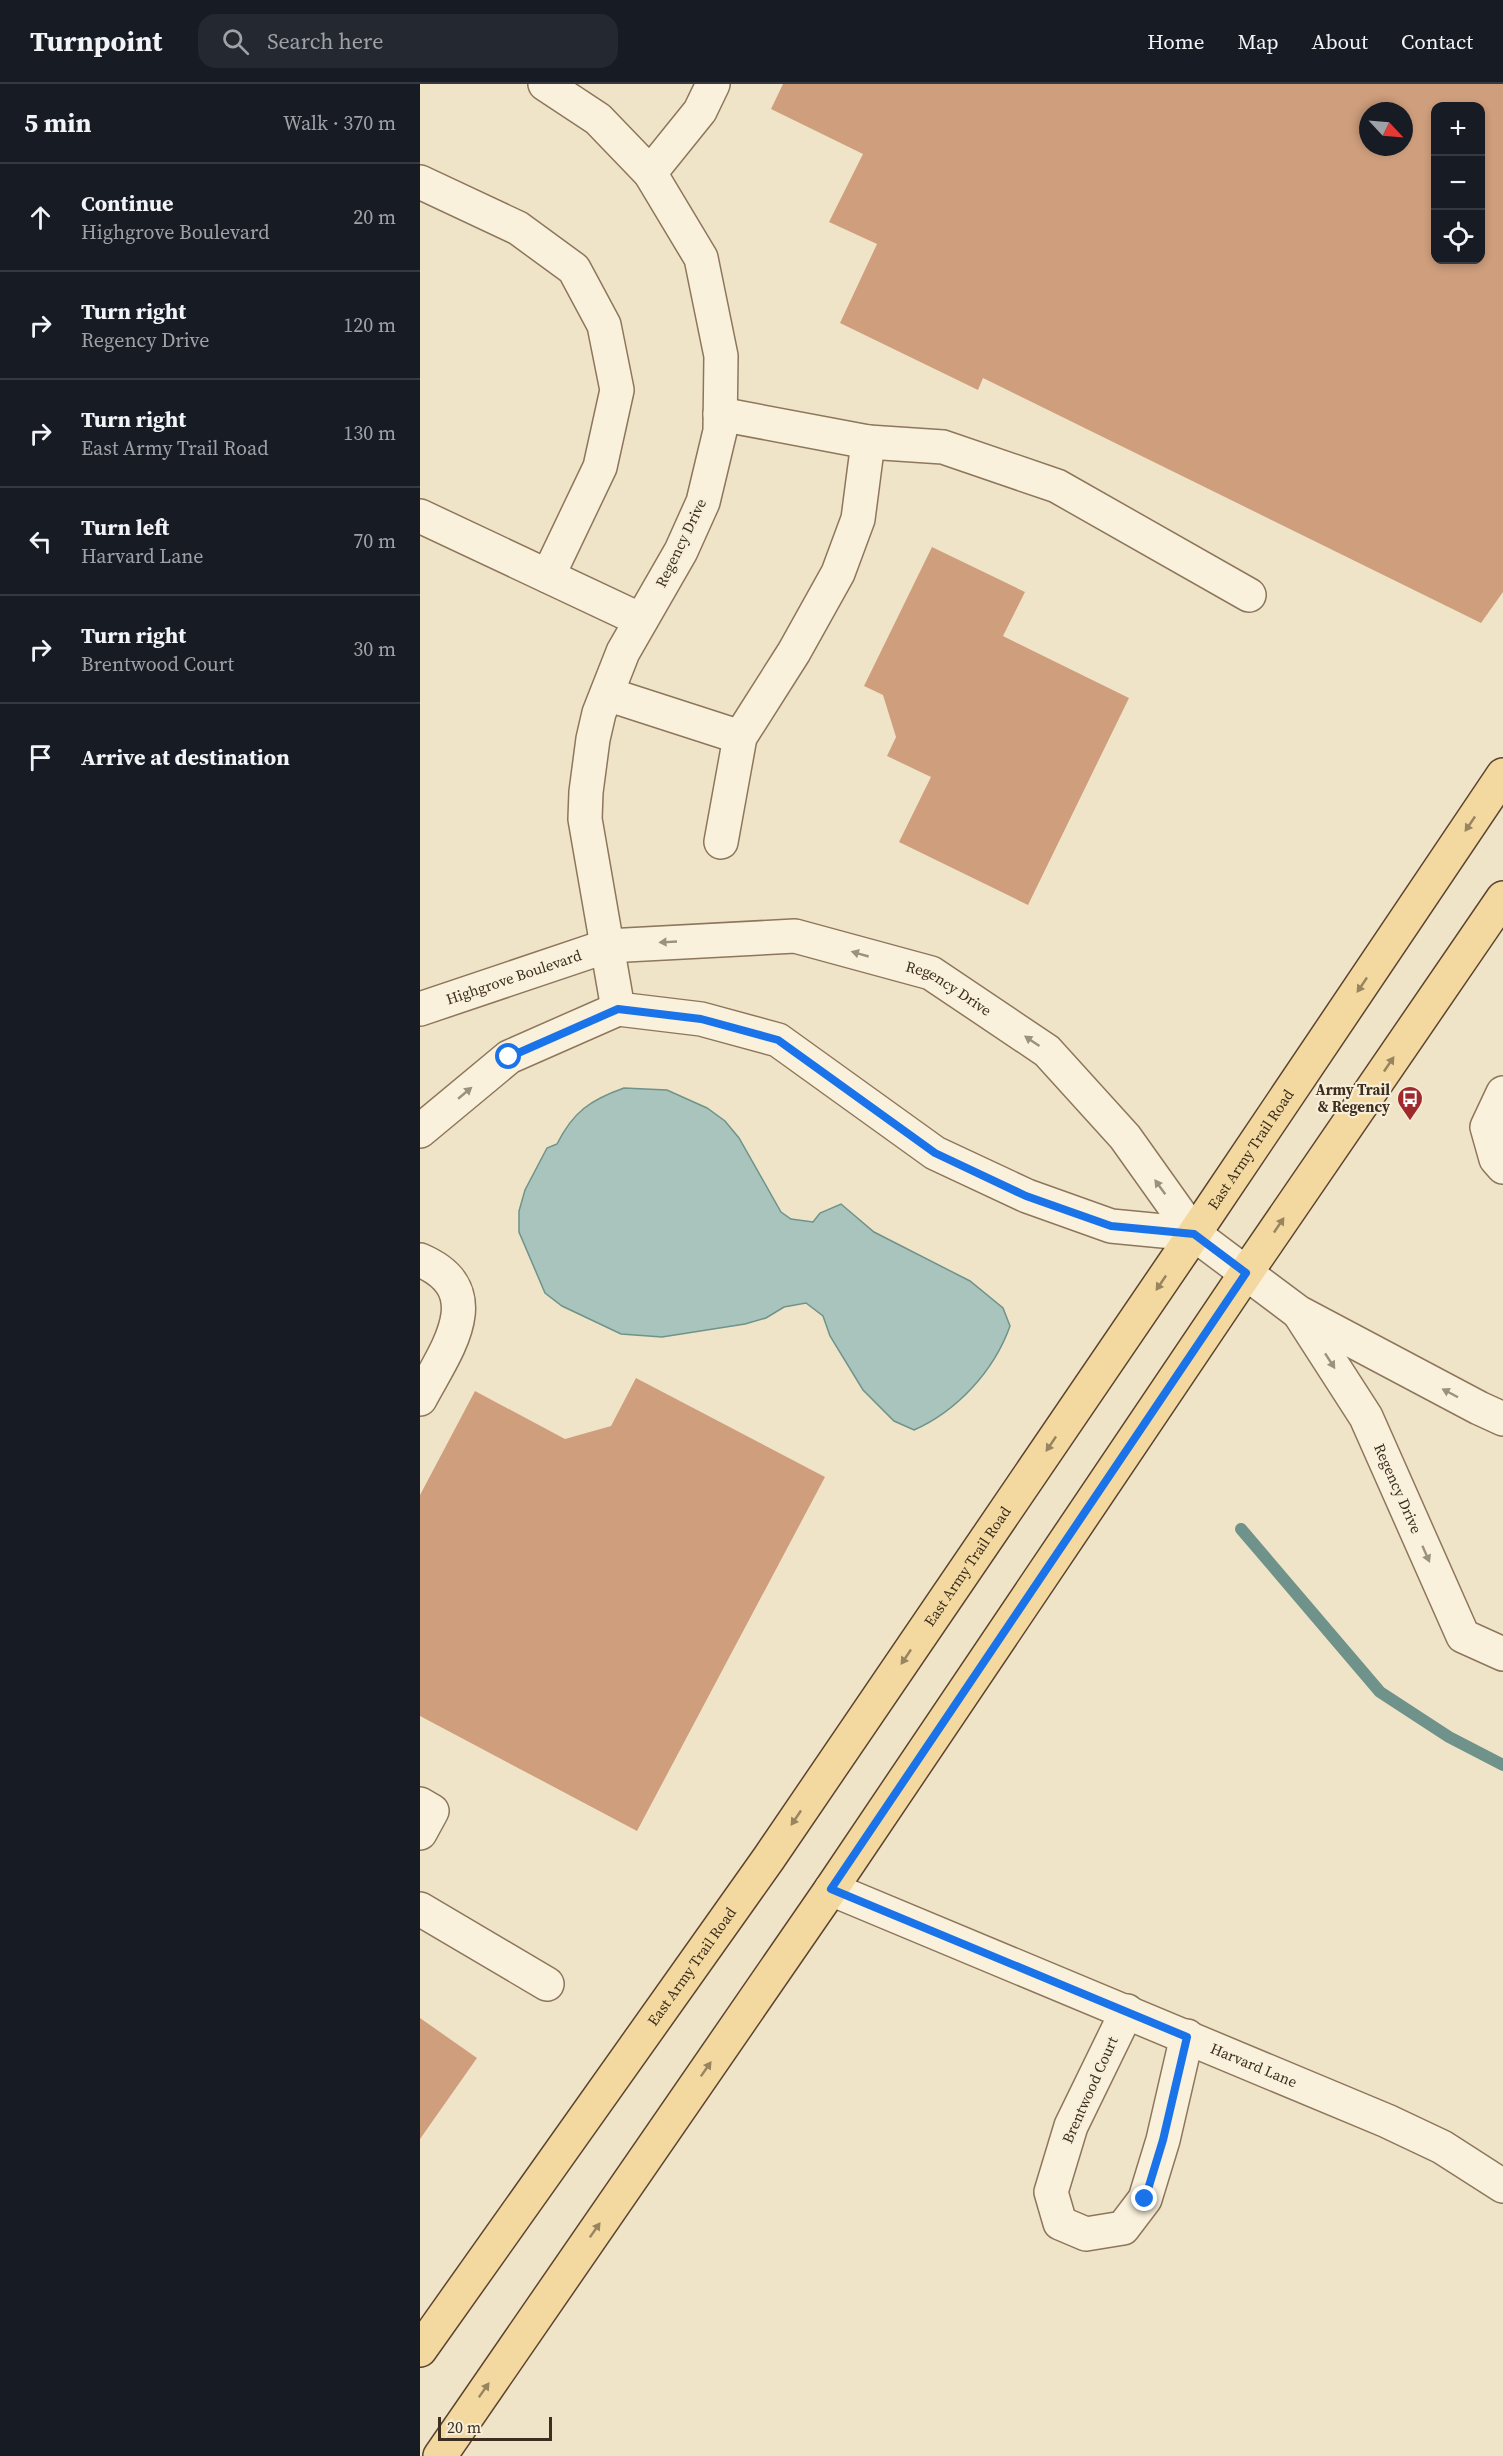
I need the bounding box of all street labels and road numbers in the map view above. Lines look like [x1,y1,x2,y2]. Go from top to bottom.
street label: Regency Drive [650,495,711,591]
street label: Highgrove Boulevard [443,944,585,1009]
street label: Regency Drive [904,956,996,1021]
street label: East Army Trail Road [1202,1085,1299,1214]
street label: Regency Drive [1369,1440,1427,1537]
street label: East Army Trail Road [919,1502,1016,1630]
street label: East Army Trail Road [642,1902,741,2030]
street label: Brentwood Court [1057,2033,1123,2146]
street label: Harvard Lane [1207,2038,1301,2092]

